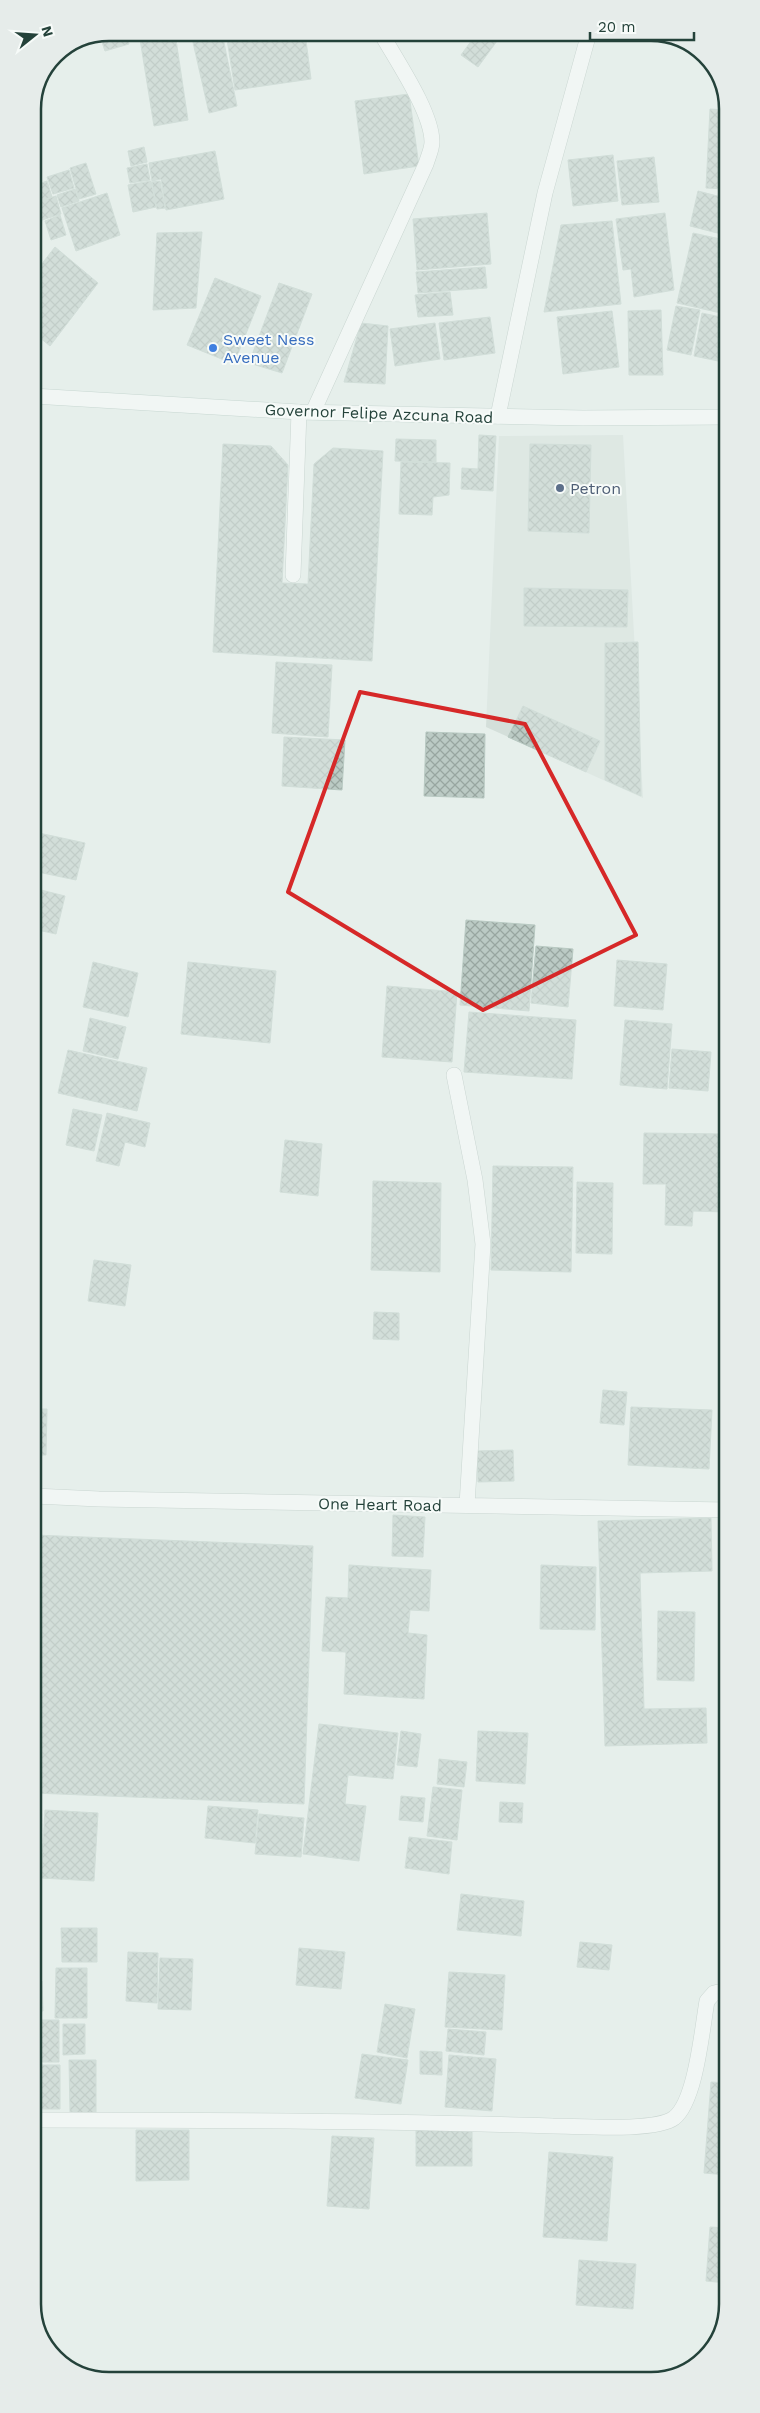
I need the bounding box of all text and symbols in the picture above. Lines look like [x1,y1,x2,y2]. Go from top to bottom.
north arrow [10,10,60,60]
scale bar [590,10,694,42]
text: 20 m [598,18,636,36]
text: N [38,24,57,38]
place label: Sweet Ness Avenue [223,330,314,367]
marker: Sweet Ness Avenue [207,342,219,354]
street label: Governor Felipe Azcuna Road [264,400,494,427]
place label: Petron [570,479,621,498]
marker: Petron [554,482,566,494]
street label: One Heart Road [318,1494,442,1515]

